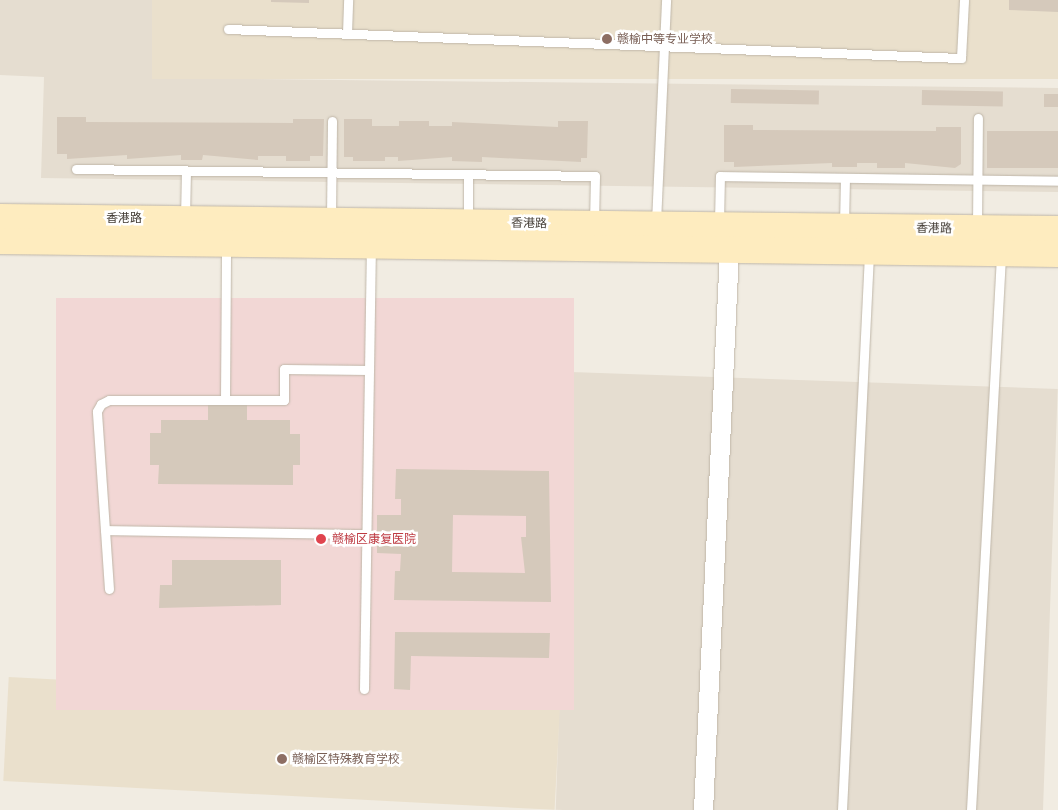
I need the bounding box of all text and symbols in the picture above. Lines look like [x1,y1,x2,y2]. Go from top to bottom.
place label: 赣榆中等专业学校 [617,32,713,46]
marker: 赣榆中等专业学校 [601,33,613,45]
street label: 香港路 [106,211,142,225]
street label: 香港路 [511,215,547,231]
street label: 香港路 [916,220,952,236]
marker: 赣榆区康复医院 [314,532,328,546]
place label: 赣榆区康复医院 [332,532,416,546]
place label: 赣榆区特殊教育学校 [292,752,400,766]
marker: 赣榆区特殊教育学校 [276,753,288,765]

